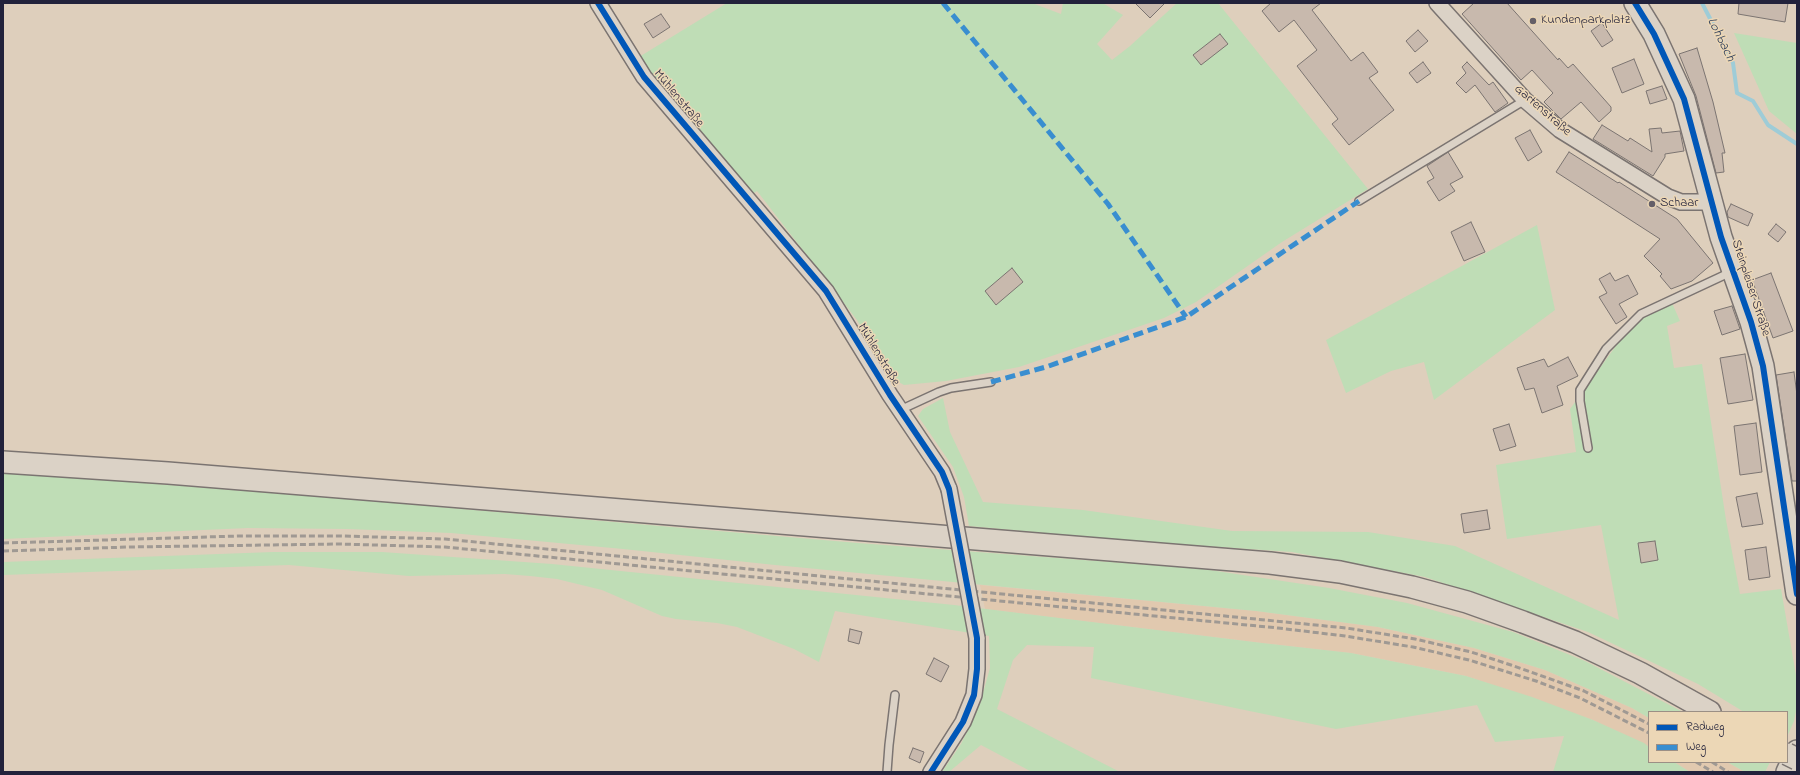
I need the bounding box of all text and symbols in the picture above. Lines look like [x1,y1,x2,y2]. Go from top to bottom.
place label: Kundenparkplatz [1541,13,1630,29]
water label: Lohbach [1702,15,1738,65]
marker: Kundenparkplatz [1528,16,1538,26]
street label: Mühlenstraße [649,67,707,131]
street label: Gartenstraße [1510,82,1574,140]
place label: Schaar [1660,196,1698,212]
marker: Schaar [1647,199,1657,209]
street label: Steinpleiser Straße [1727,238,1773,338]
street label: Mühlenstraße [853,321,903,389]
legend [1648,711,1788,763]
text: Radweg [1686,718,1725,736]
text: Weg [1686,738,1706,756]

